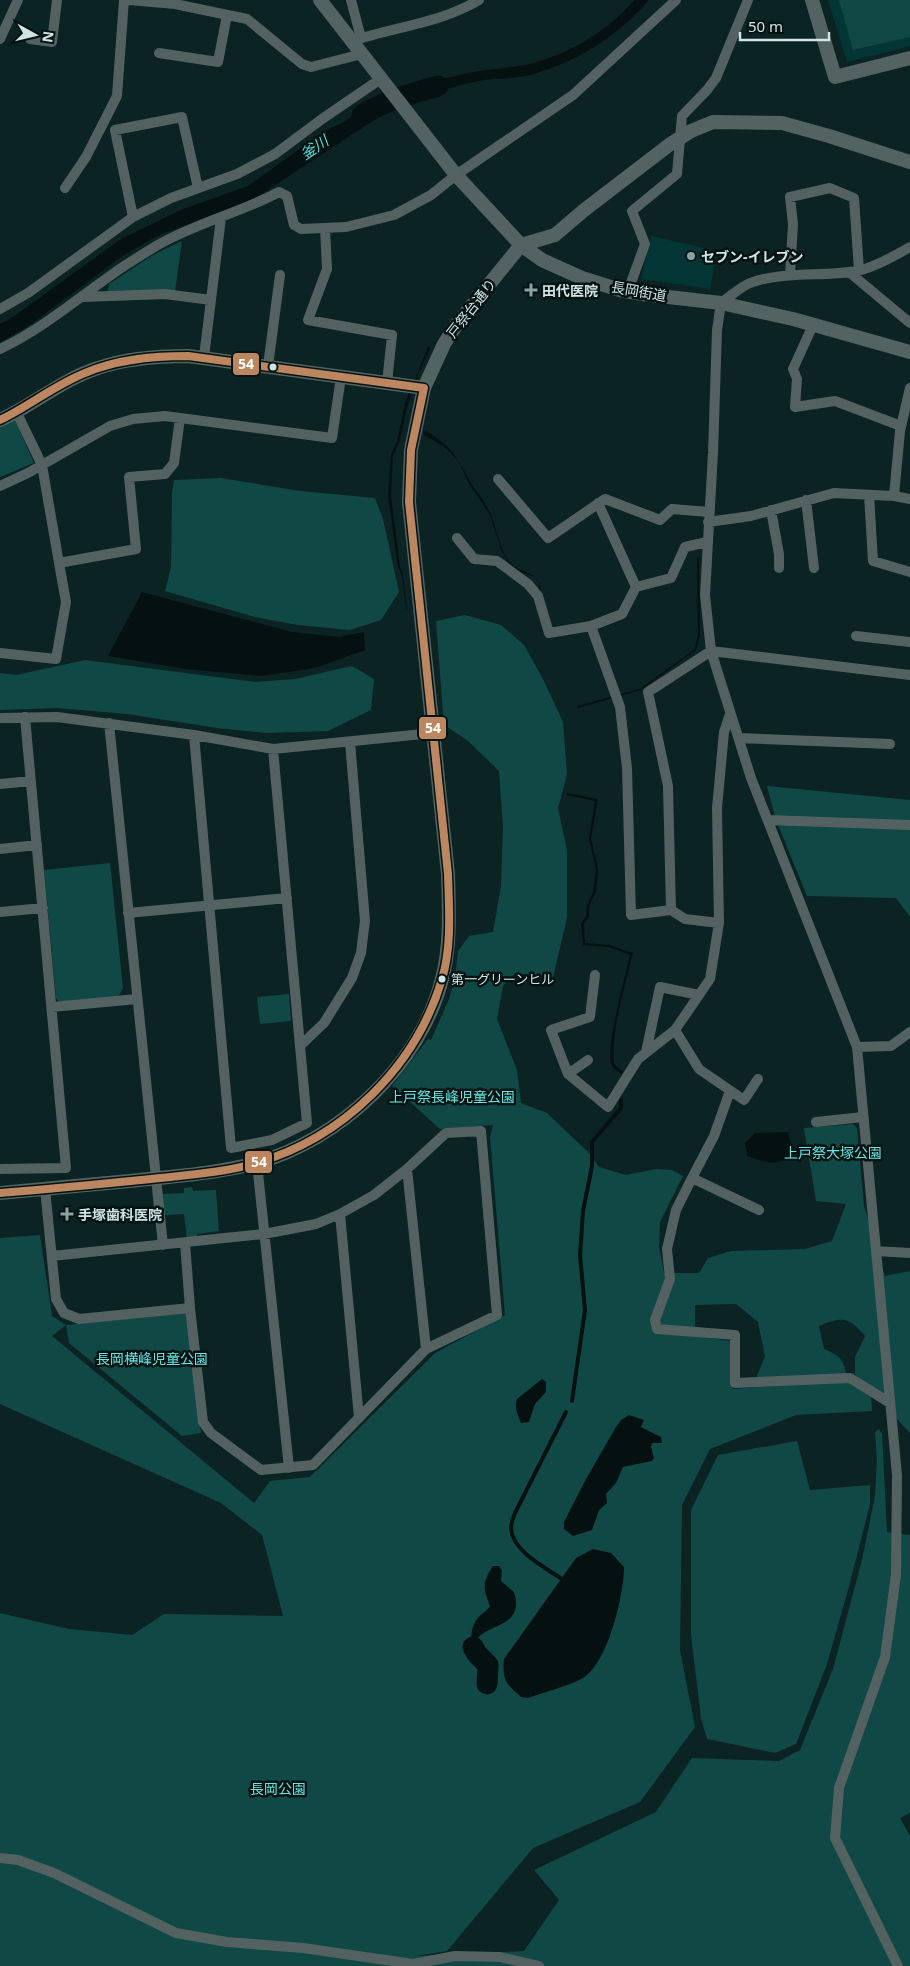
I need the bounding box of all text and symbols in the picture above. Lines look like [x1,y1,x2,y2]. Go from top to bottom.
north arrow [10,10,60,60]
scale bar [740,10,829,42]
text: 50 m [748,16,783,36]
text: N [38,30,59,44]
water label: 釜川 [296,129,334,164]
place label: セブン-イレブン [701,247,803,266]
marker: セブン-イレブン [685,250,697,262]
street label: 戸祭台通り [442,275,500,341]
street label: 長岡街道 [610,277,668,305]
place label: 田代医院 [542,281,598,300]
marker: 田代医院 [524,283,538,297]
line badge: 54 [232,352,260,376]
text: 54 [238,354,254,373]
unlabelled marker [268,362,278,372]
line badge: 54 [418,716,447,740]
text: 54 [425,718,441,737]
place label: 第一グリーンヒル [451,970,554,988]
marker: 第一グリーンヒル [437,974,447,984]
park label: 上戸祭長峰児童公園 [389,1087,515,1106]
park label: 上戸祭大塚公園 [784,1143,882,1162]
line badge: 54 [244,1150,273,1174]
text: 54 [251,1152,267,1171]
place label: 手塚歯科医院 [78,1205,162,1224]
marker: 手塚歯科医院 [60,1207,74,1221]
park label: 長岡横峰児童公園 [96,1349,208,1368]
park label: 長岡公園 [250,1779,306,1798]

